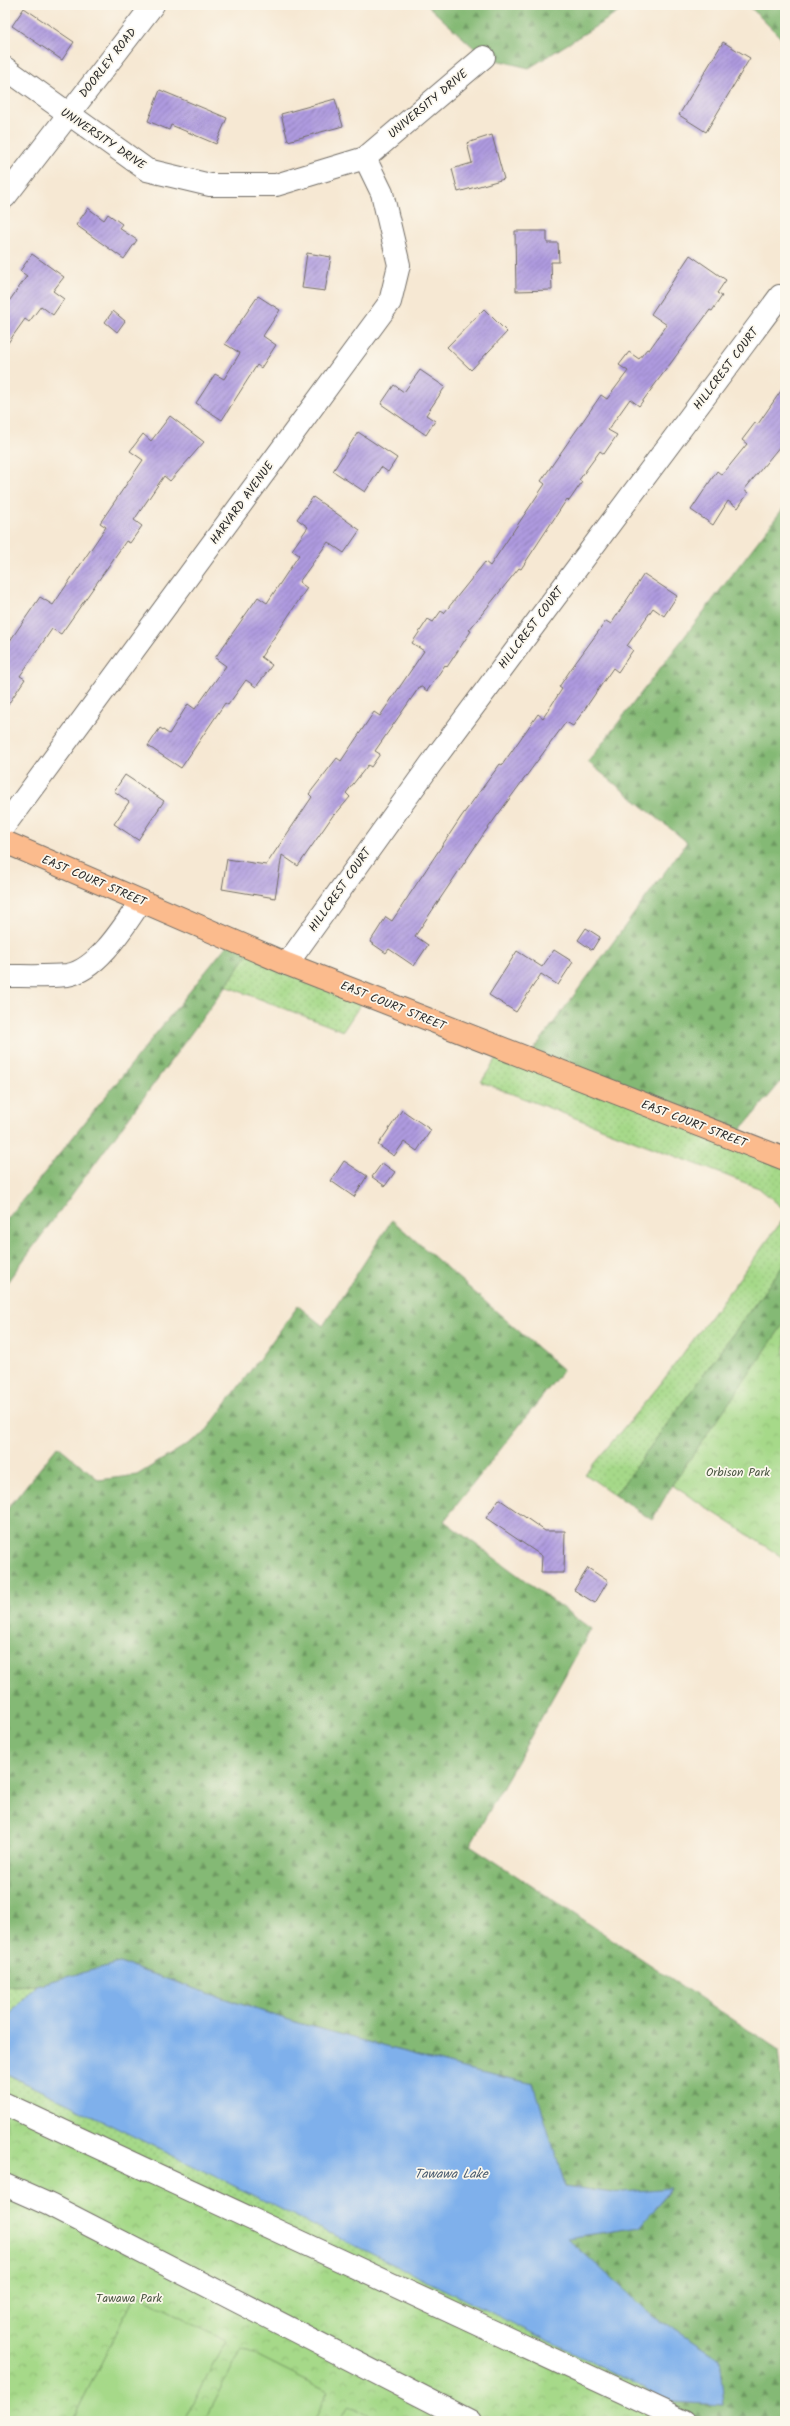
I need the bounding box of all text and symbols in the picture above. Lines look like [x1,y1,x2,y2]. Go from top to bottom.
street label: DOORLEY ROAD [75,24,142,102]
street label: UNIVERSITY DRIVE [384,64,473,143]
street label: UNIVERSITY DRIVE [56,103,150,175]
street label: HILLCREST COURT [689,323,764,414]
street label: HARVARD AVENUE [205,457,279,548]
street label: HILLCREST COURT [494,582,569,673]
street label: HILLCREST COURT [304,843,377,936]
street label: EAST COURT STREET [39,850,151,912]
street label: EAST COURT STREET [337,976,450,1036]
street label: EAST COURT STREET [638,1095,751,1154]
park label: Orbison Park [706,1463,770,1482]
water label: Tawawa Lake [414,2164,489,2185]
park label: Tawawa Park [96,2289,162,2308]

